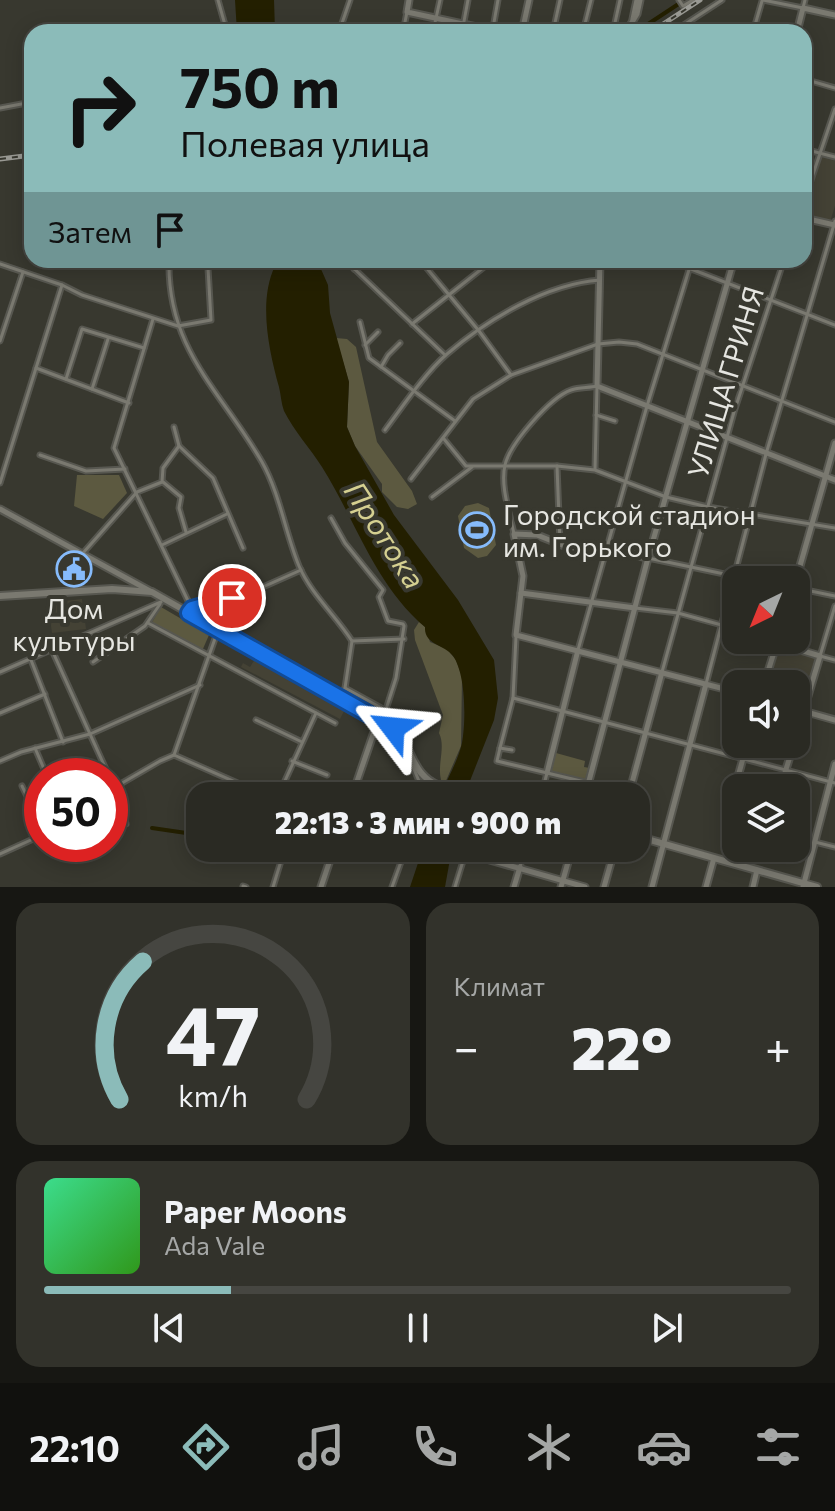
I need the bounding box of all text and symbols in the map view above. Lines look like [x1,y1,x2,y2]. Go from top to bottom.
text: 750 m [180,51,340,120]
icon: right [48,56,152,160]
text: Полевая улица [180,120,430,164]
icon: arrive [148,208,192,252]
text: Затем [48,212,132,249]
street label: УЛИЦА ГРИНЯ [680,282,770,482]
water label: Протока [338,473,434,595]
place label: Городской cтадион им. Горького [503,497,756,563]
sports icon: Городской cтадион им. Горького [458,511,496,549]
public building icon: Дом культуры [55,550,93,588]
pin [198,564,266,632]
north arrow [722,566,810,654]
map controls [722,566,810,862]
icon: arrive [210,576,254,620]
place label: Дом культуры [12,591,136,657]
button: sound [722,670,810,758]
position arrow [351,686,435,770]
speed limit sign: 50 [24,758,128,862]
button: layers [722,774,810,862]
text: 22:13 · 3 мин · 900 m [275,803,561,840]
text: Климат [454,970,545,1001]
text: 47 [165,981,260,1083]
text: 22° [571,1009,672,1082]
text: − [454,1019,479,1073]
text: + [765,1019,791,1073]
text: km/h [178,1078,248,1113]
text: Paper Moons [164,1192,347,1229]
text: Ada Vale [164,1229,265,1260]
icon: previous [147,1306,191,1350]
icon: pause [396,1306,440,1350]
icon: next [645,1306,689,1350]
icon: directions [178,1419,234,1475]
icon: music [293,1419,349,1475]
icon: phone [407,1419,463,1475]
icon: climate [521,1419,577,1475]
icon: car [636,1419,692,1475]
icon: filters [750,1419,806,1475]
text: 22:10 [29,1425,120,1469]

